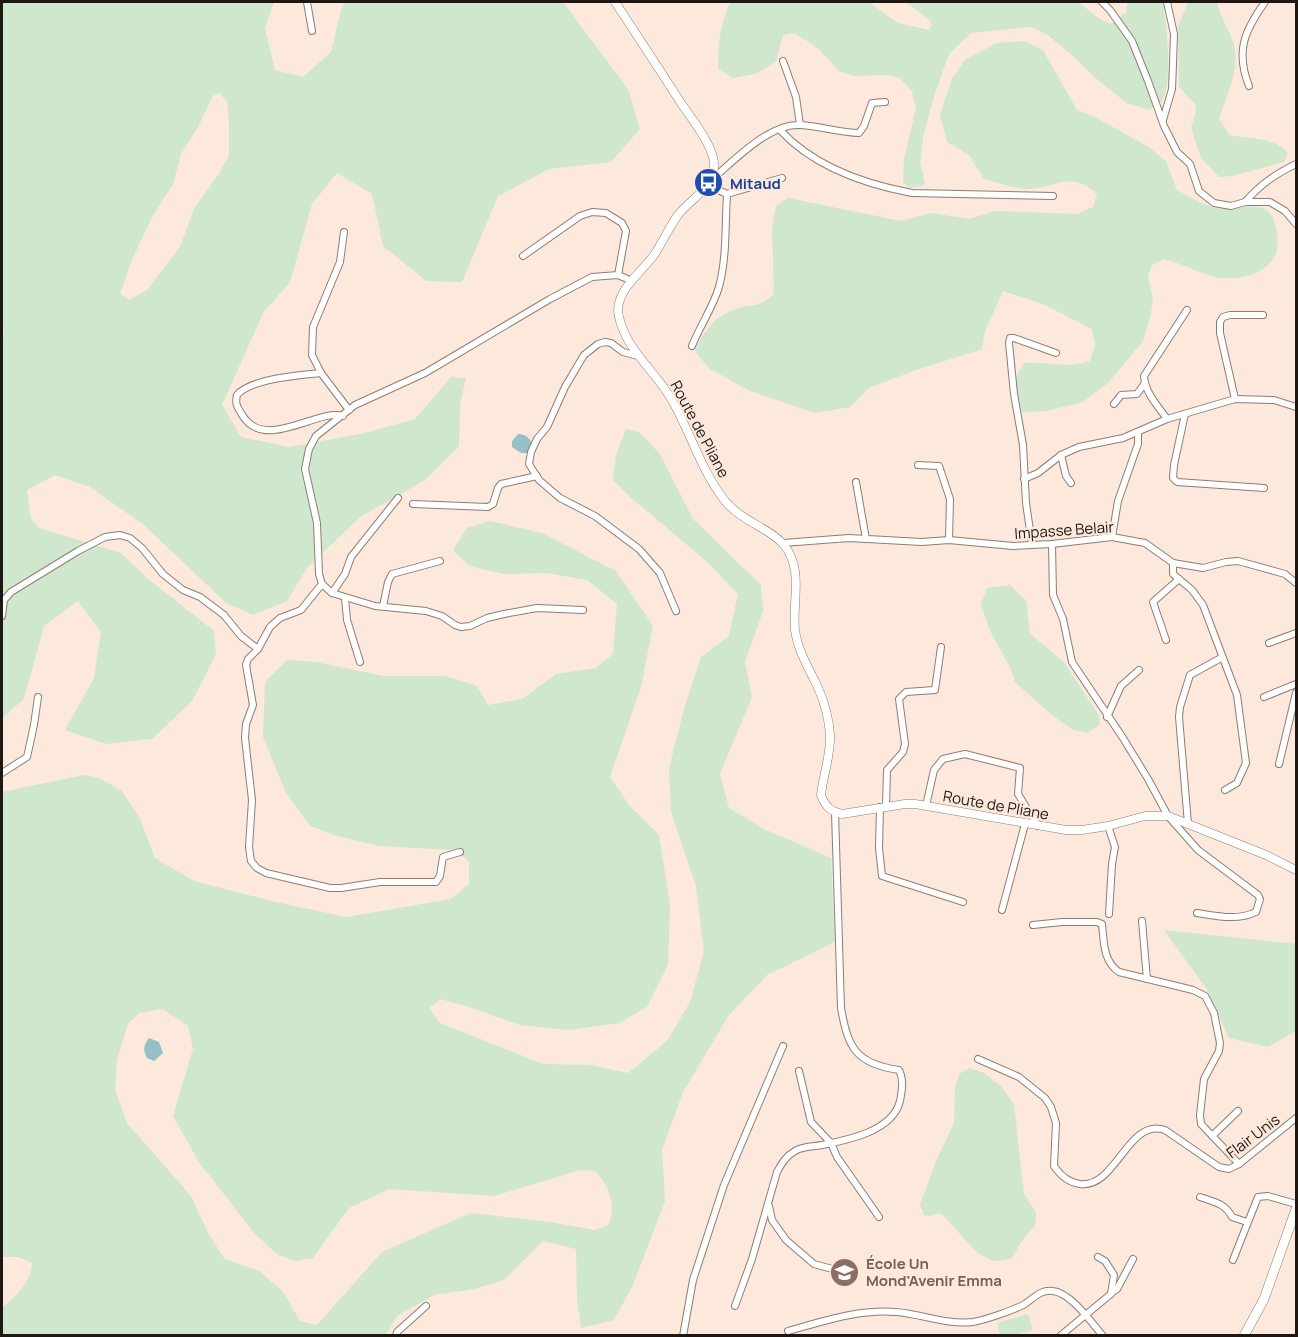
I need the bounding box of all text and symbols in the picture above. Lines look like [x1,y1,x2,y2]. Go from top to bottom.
bus stop icon: Mitaud [693,167,725,199]
place label: Mitaud [730,173,781,194]
street label: Route de Pliane [666,377,735,482]
street label: Impasse Belair [1014,516,1115,544]
street label: Route de Pliane [941,785,1051,825]
street label: Flair Unis [1222,1109,1284,1163]
place label: École Un Mond'Avenir Emma [866,1253,1002,1291]
school or university icon: École Un Mond'Avenir Emma [829,1256,861,1288]

